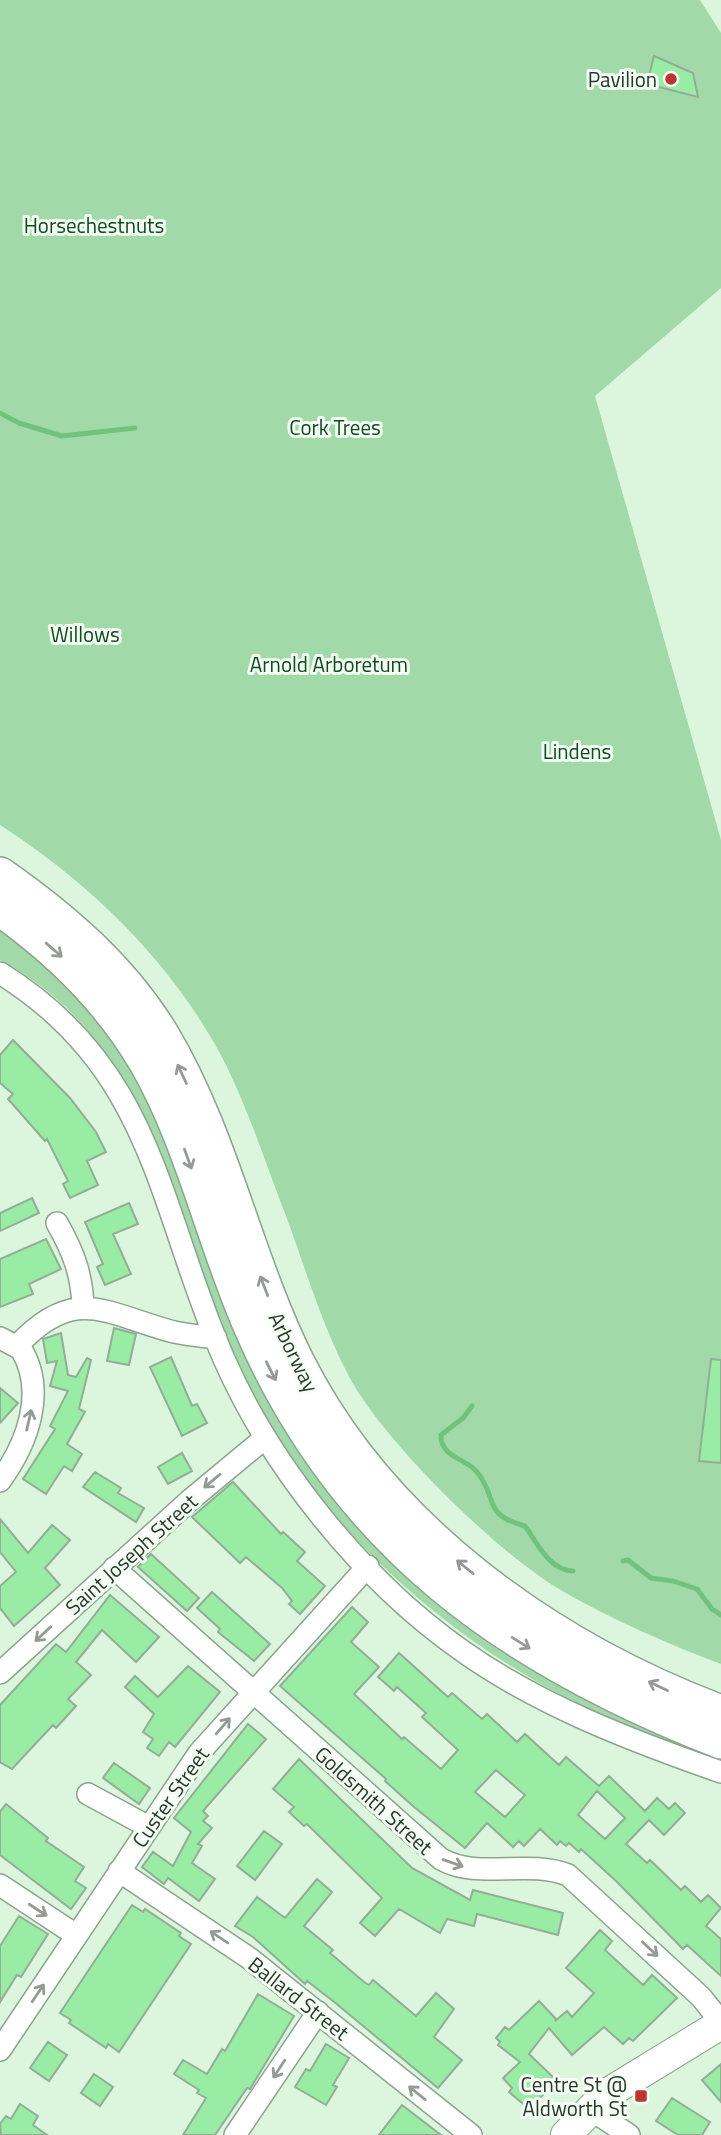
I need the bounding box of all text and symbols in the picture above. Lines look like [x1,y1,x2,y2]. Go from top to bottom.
place label: Pavilion [588,63,657,95]
marker: Pavilion [663,71,679,87]
park label: Horsechestnuts [24,209,164,241]
park label: Cork Trees [289,411,381,443]
park label: Willows [50,618,120,650]
park label: Arnold Arboretum [250,648,408,680]
park label: Lindens [543,735,611,767]
one-way arrow [44,942,62,958]
one-way arrow [174,1064,188,1085]
one-way arrow [182,1148,195,1170]
one-way arrow [256,1276,269,1297]
street label: Arborway [261,1306,327,1398]
one-way arrow [265,1360,279,1381]
one-way arrow [23,1409,36,1432]
one-way arrow [203,1473,221,1489]
street label: Saint Joseph Street [58,1485,205,1622]
one-way arrow [457,1559,475,1574]
one-way arrow [35,1625,52,1642]
one-way arrow [511,1636,531,1650]
one-way arrow [648,1679,669,1692]
one-way arrow [215,1717,231,1735]
street label: Goldsmith Street [308,1738,441,1862]
street label: Custer Street [124,1740,217,1854]
one-way arrow [441,1858,463,1870]
one-way arrow [28,1903,47,1917]
one-way arrow [210,1930,229,1945]
one-way arrow [641,1941,658,1958]
street label: Ballard Street [242,1948,357,2048]
one-way arrow [30,1984,45,2003]
one-way arrow [272,2058,286,2078]
place label: Centre St @ Aldworth St [521,2068,628,2124]
one-way arrow [409,2085,427,2100]
marker: Centre St @ Aldworth St [633,2088,649,2104]

